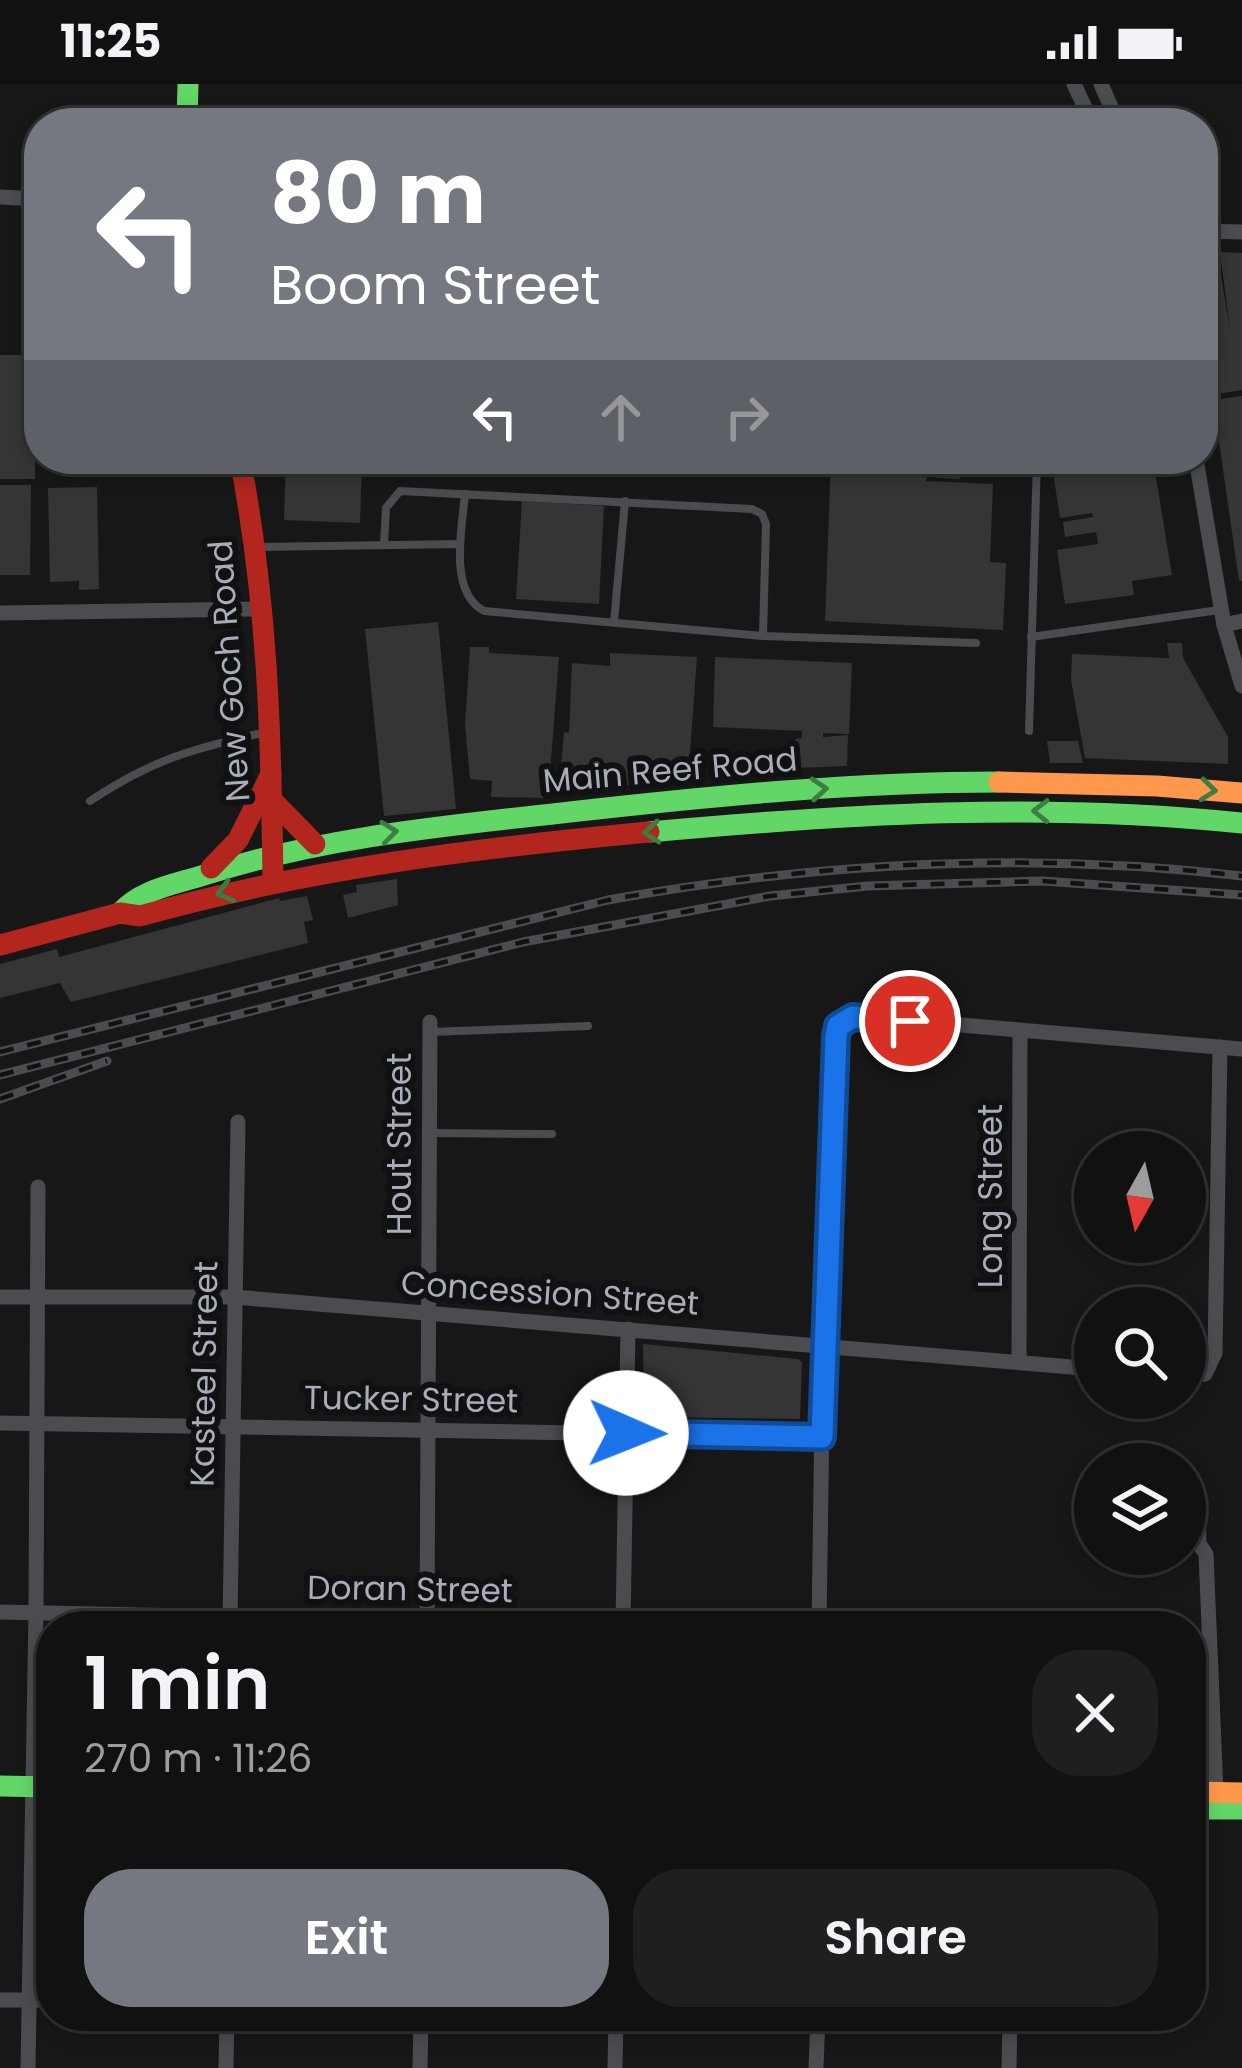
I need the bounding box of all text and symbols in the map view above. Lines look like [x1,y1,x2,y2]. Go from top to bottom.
text: 11:25 [60,10,162,73]
text: 80 m [270,135,486,252]
icon: left [72,156,228,312]
text: Boom Street [270,247,600,323]
icon: left [462,384,528,450]
icon: ahead [588,384,654,450]
icon: right [714,384,780,450]
street label: New Goch Road [196,539,262,803]
street label: Main Reef Road [541,735,799,805]
one-way arrow [810,777,829,803]
one-way arrow [1199,777,1218,802]
one-way arrow [1031,798,1050,824]
one-way arrow [642,819,661,844]
one-way arrow [379,820,399,846]
one-way arrow [215,878,236,903]
pin [859,970,961,1072]
icon: arrive [877,988,943,1054]
street label: Hout Street [376,1053,423,1235]
street label: Long Street [967,1104,1014,1288]
north arrow [1074,1131,1206,1263]
map controls [1074,1131,1206,1575]
street label: Concession Street [399,1259,701,1327]
street label: Kasteel Street [179,1261,229,1487]
button: search [1074,1287,1206,1419]
position arrow [563,1370,689,1496]
street label: Tucker Street [304,1374,518,1424]
button: layers [1074,1443,1206,1575]
street label: Doran Street [307,1564,513,1614]
text: 1 min [84,1633,270,1734]
button: close [1032,1650,1158,1776]
text: 270 m · 11:26 [84,1731,312,1786]
button: Exit [84,1869,609,2007]
button: Share [633,1869,1158,2007]

